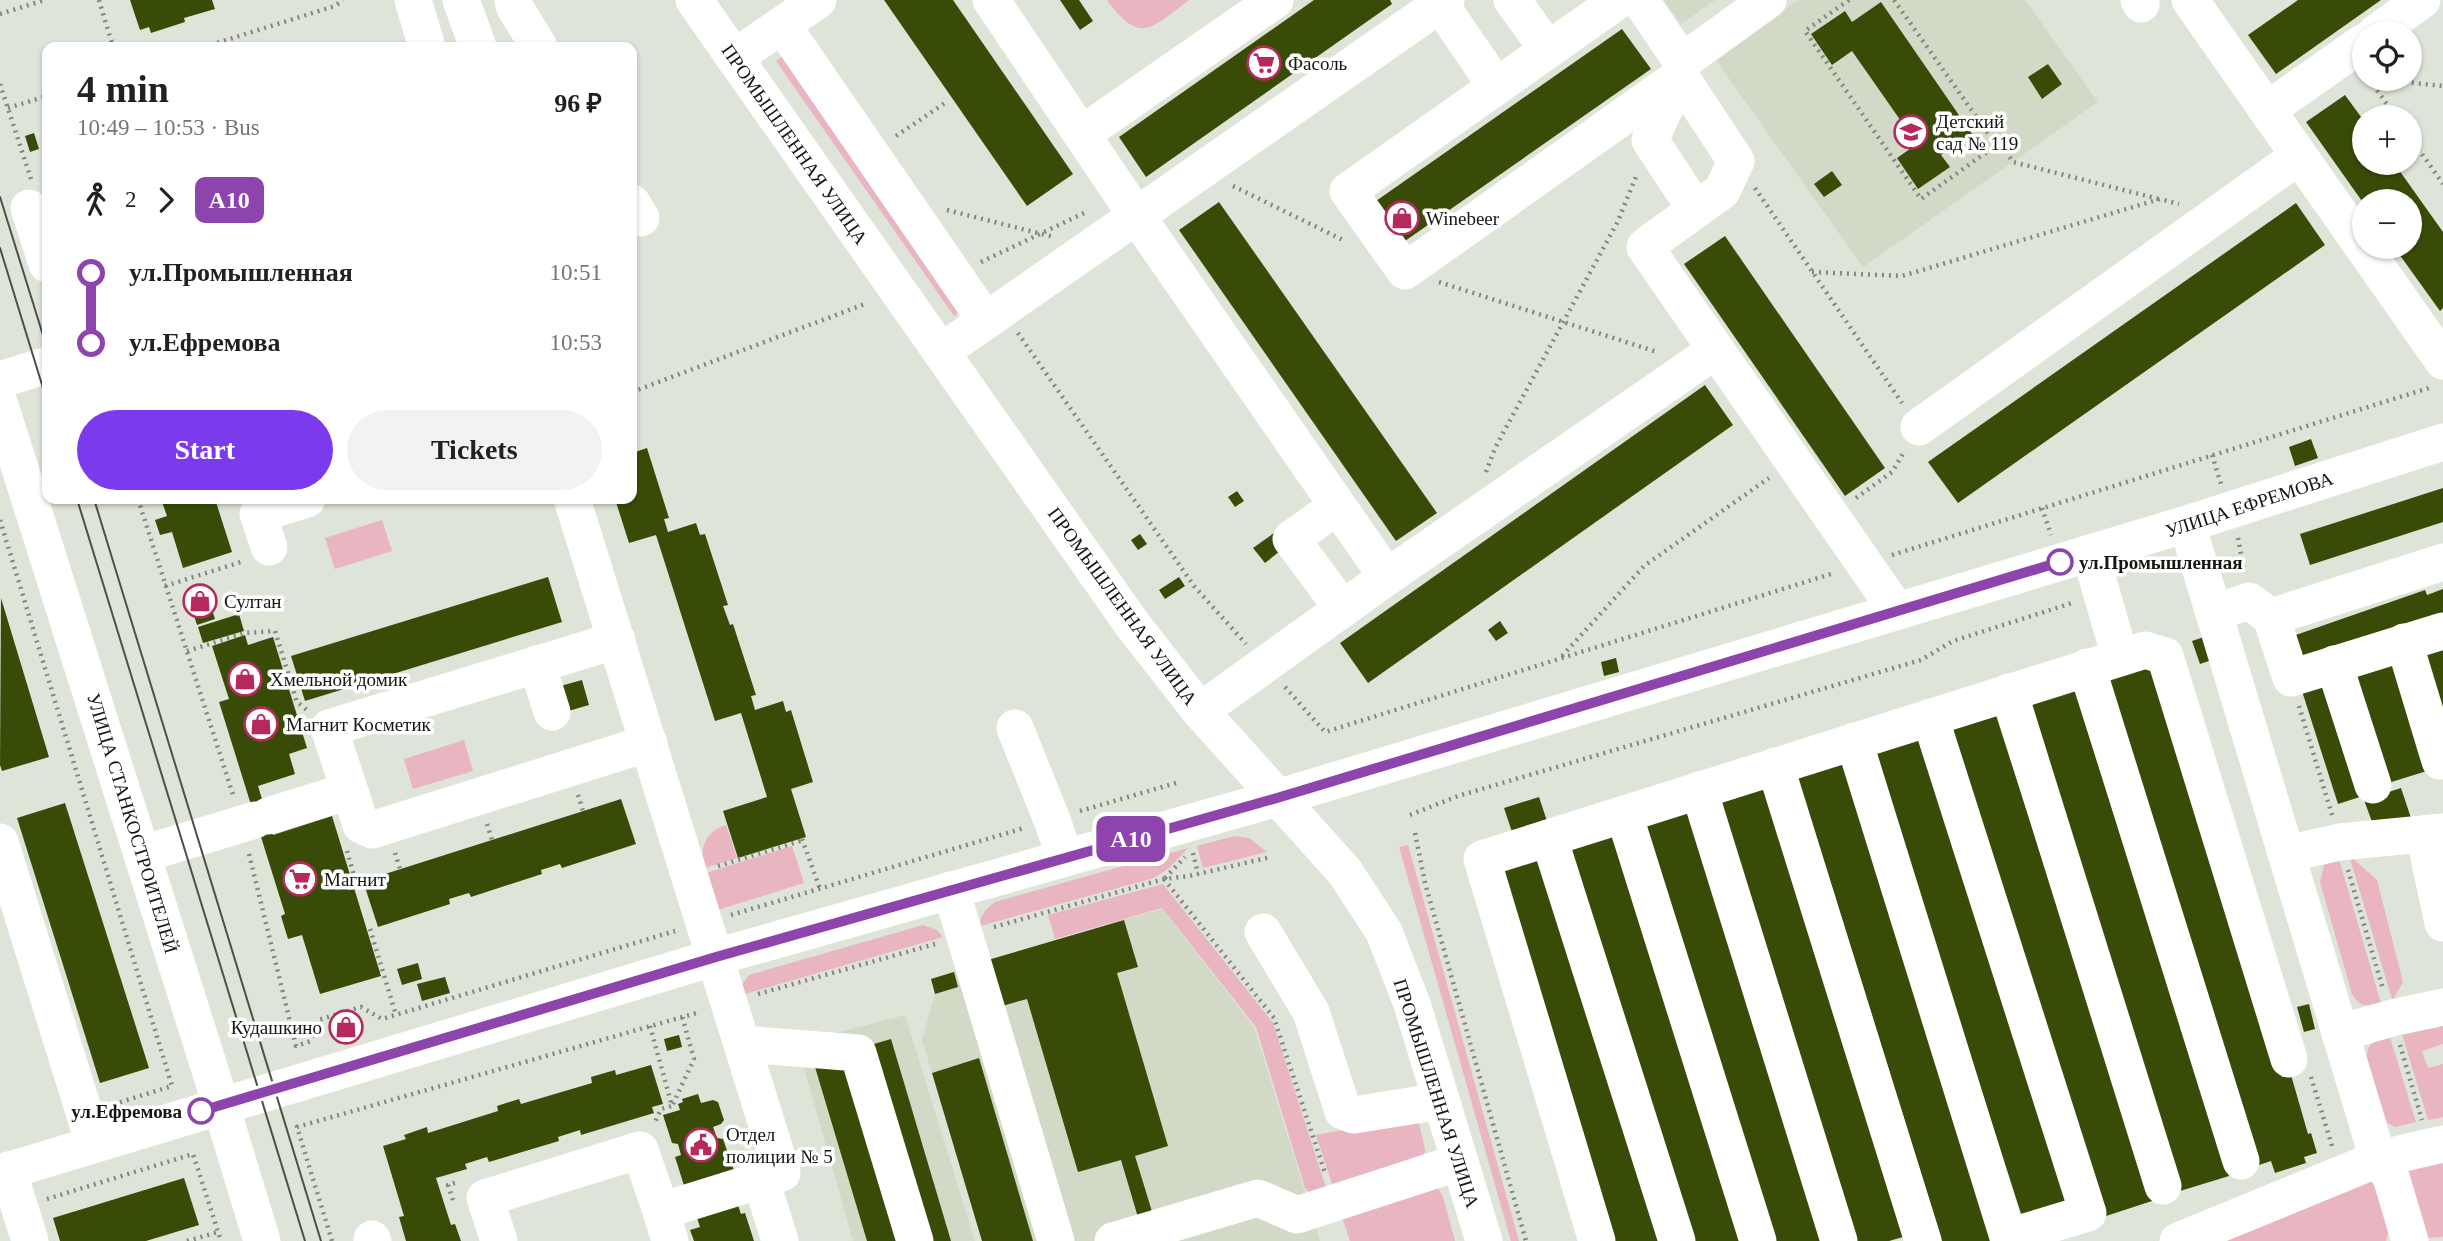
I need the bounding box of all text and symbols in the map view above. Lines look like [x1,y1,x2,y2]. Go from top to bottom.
map controls [2352,21,2422,259]
button: locate [2352,21,2422,91]
street label: ПРОМЫШЛЕННАЯ УЛИЦА [717,40,872,249]
supermarket icon: Фасоль [1245,44,1283,82]
place label: Фасоль [1288,53,1348,74]
text: 4 min [77,68,169,110]
text: 96 ₽ [554,89,602,118]
button: + [2352,105,2422,175]
place label: Детский сад № 119 [1936,111,2018,154]
school or university icon: Детский сад № 119 [1892,113,1930,151]
text: 10:49 – 10:53 · Bus [77,115,260,140]
icon: walk [77,181,115,219]
icon: forward [147,181,185,219]
text: 2 [125,187,137,212]
text: А10 [209,187,250,213]
button: − [2352,189,2422,259]
shop icon: Winebeer [1383,199,1421,237]
place label: Winebeer [1426,208,1500,229]
text: ул.Промышленная [129,258,353,287]
text: 10:51 [550,260,602,285]
text: ул.Ефремова [129,328,281,357]
text: 10:53 [550,330,602,355]
button: Start [77,410,333,490]
button: Tickets [347,410,602,490]
street label: УЛИЦА ЕФРЕМОВА [2163,467,2336,541]
street label: ПРОМЫШЛЕННАЯ УЛИЦА [1044,503,1202,709]
marker: ул.Промышленная [2047,549,2073,575]
place label: ул.Промышленная [2079,552,2243,573]
shop icon: Султан [181,582,219,620]
place label: Султан [224,591,281,612]
shop icon: Хмельной домик [226,660,264,698]
place label: Хмельной домик [270,669,408,690]
street label: УЛИЦА СТАНКОСТРОИТЕЛЕЙ [83,691,182,956]
shop icon: Магнит Косметик [242,705,280,743]
place label: Магнит Косметик [286,714,432,735]
line badge: А10 [1091,816,1171,862]
text: А10 [1110,826,1152,852]
supermarket icon: Магнит [281,860,319,898]
place label: Магнит [324,869,386,890]
street label: ПРОМЫШЛЕННАЯ УЛИЦА [1390,976,1484,1210]
shop icon: Кудашкино [327,1008,365,1046]
place label: Кудашкино [231,1017,322,1038]
marker: ул.Ефремова [188,1098,214,1124]
place label: ул.Ефремова [71,1101,183,1122]
place label: Отдел полиции № 5 [726,1124,833,1167]
public building icon: Отдел полиции № 5 [682,1126,720,1164]

